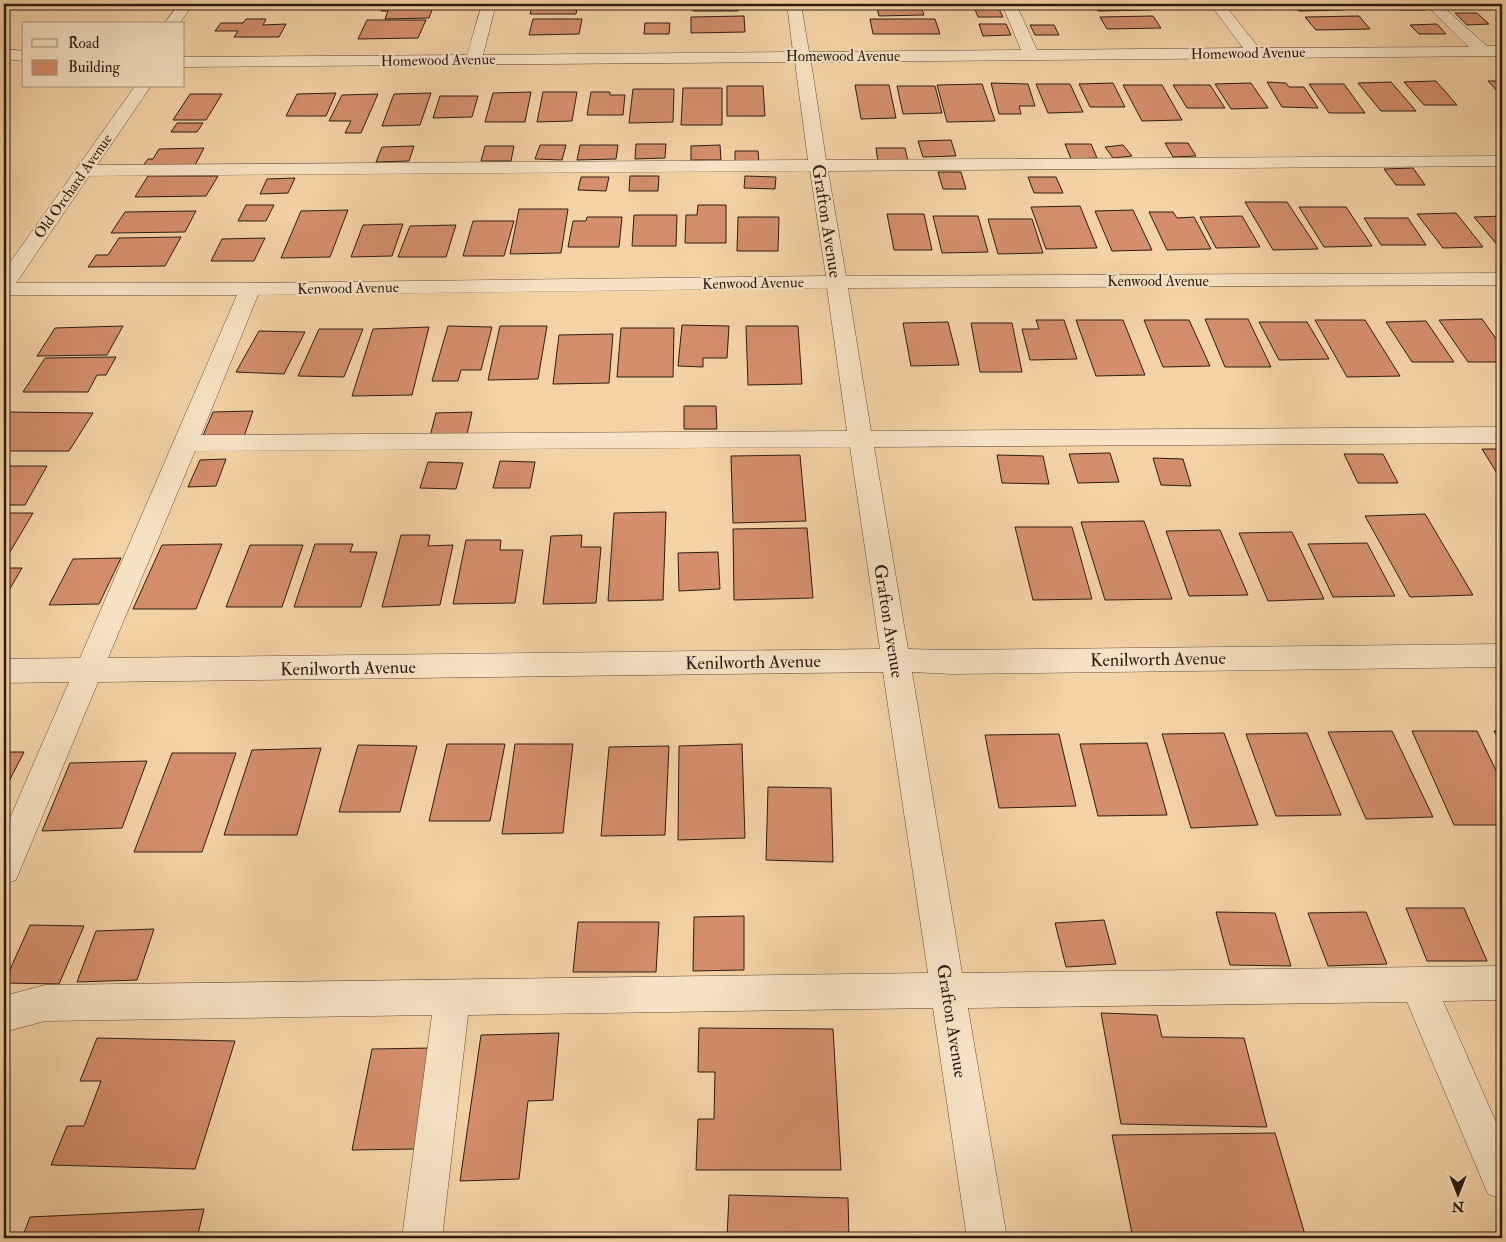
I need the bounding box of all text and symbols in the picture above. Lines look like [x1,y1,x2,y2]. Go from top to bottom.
legend [22,22,185,88]
text: Road [68,34,100,53]
street label: Homewood Avenue [1190,43,1306,64]
street label: Homewood Avenue [786,47,900,66]
street label: Homewood Avenue [380,50,496,71]
text: Building [68,58,120,77]
street label: Old Orchard Avenue [30,130,117,242]
street label: Grafton Avenue [806,163,847,280]
street label: Kenwood Avenue [1107,272,1209,291]
street label: Kenwood Avenue [702,273,804,294]
street label: Kenwood Avenue [297,278,399,299]
street label: Grafton Avenue [868,563,909,680]
street label: Kenilworth Avenue [1090,647,1227,672]
street label: Kenilworth Avenue [685,650,822,675]
street label: Kenilworth Avenue [280,656,417,681]
street label: Grafton Avenue [931,963,972,1080]
north arrow [1434,1170,1484,1220]
text: N [1451,1198,1465,1215]

